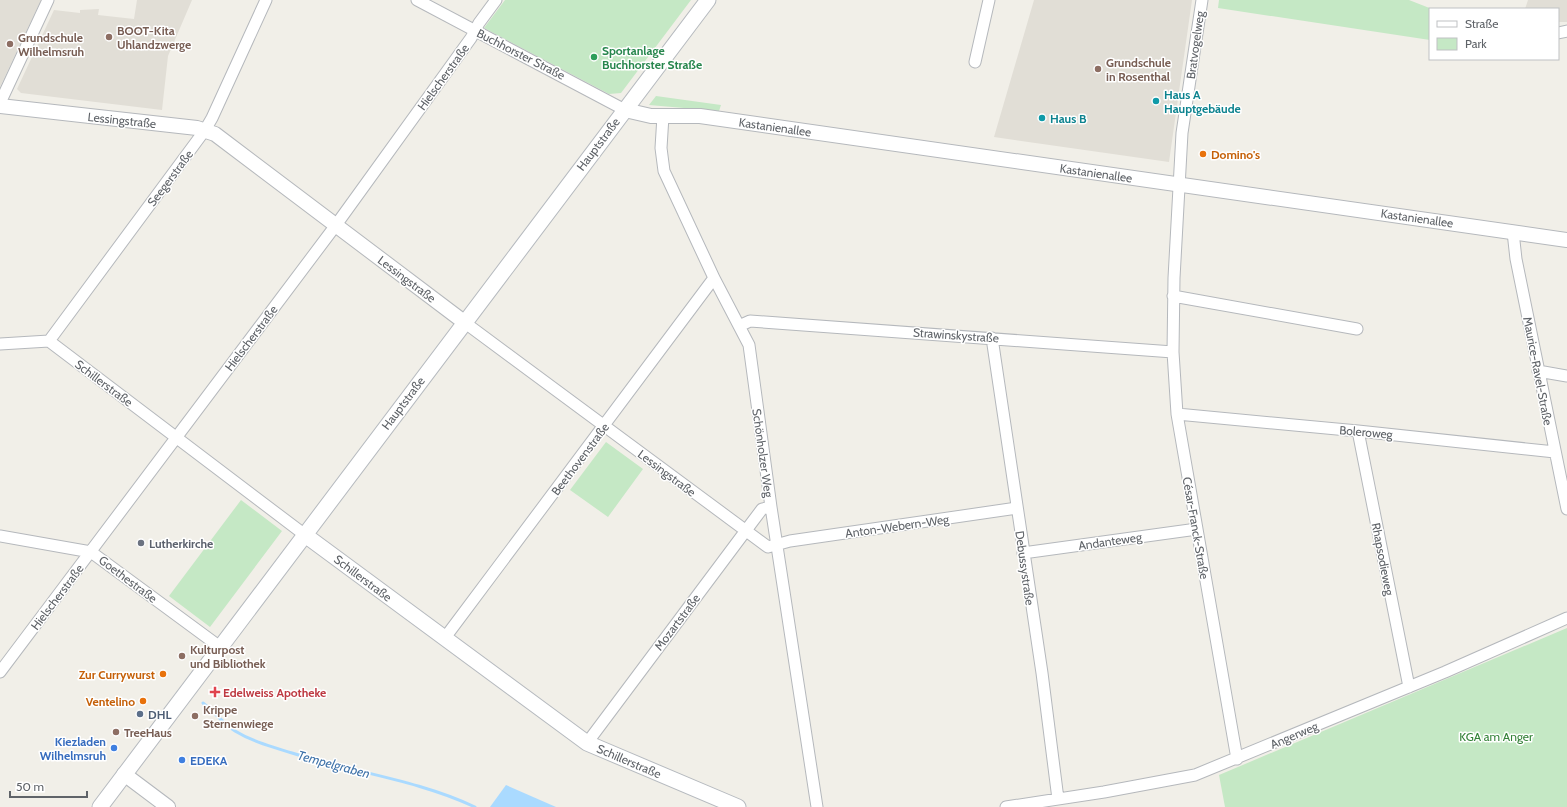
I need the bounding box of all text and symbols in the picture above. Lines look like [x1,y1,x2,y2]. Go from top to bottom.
legend [1429,8,1559,60]
street label: Bratvogelweg [1183,9,1207,80]
text: Straße [1465,16,1498,31]
place label: BOOT-Kita Uhlandzwerge [117,23,191,52]
street label: Buchhorster Straße [474,25,568,83]
place label: Grundschule Wilhelmsruh [18,30,84,59]
marker: BOOT-Kita Uhlandzwerge [104,32,114,42]
text: Park [1465,36,1487,51]
marker: Grundschule Wilhelmsruh [5,39,15,49]
street label: Hielscherstraße [414,41,472,113]
place label: Sportanlage Buchhorster Straße [602,43,702,72]
marker: Sportanlage Buchhorster Straße [589,52,599,62]
place label: Grundschule in Rosenthal [1106,55,1171,84]
marker: Grundschule in Rosenthal [1093,64,1103,74]
place label: Haus A Hauptgebäude [1164,87,1241,116]
marker: Haus A Hauptgebäude [1151,96,1161,106]
street label: Lessingstraße [87,109,157,131]
place label: Haus B [1050,111,1087,126]
marker: Haus B [1037,113,1047,123]
street label: Kastanienallee [738,114,812,140]
street label: Hauptstraße [573,115,623,173]
street label: Seegerstraße [144,147,196,209]
place label: Domino's [1211,147,1260,162]
marker: Domino's [1198,149,1208,159]
street label: Kastanienallee [1059,160,1133,186]
street label: Kastanienallee [1380,205,1454,231]
street label: Lessingstraße [375,252,439,306]
street label: Hielscherstraße [221,302,281,374]
street label: Maurice-Ravel-Straße [1520,315,1556,427]
street label: Strawinskystraße [913,325,999,345]
street label: Schillerstraße [72,356,136,410]
street label: Hauptstraße [378,374,428,432]
street label: Schönholzer Weg [749,408,777,499]
street label: Beethovenstraße [548,420,612,498]
street label: Boleroweg [1339,422,1394,442]
street label: Lessingstraße [635,446,699,500]
street label: César-Franck-Straße [1180,476,1212,580]
street label: Anton-Webern-Weg [844,511,951,541]
street label: Rhapsodieweg [1369,521,1398,598]
street label: Andanteweg [1077,529,1144,553]
street label: Debussystraße [1012,530,1038,606]
place label: Lutherkirche [149,536,213,551]
marker: Lutherkirche [136,538,146,548]
street label: Schillerstraße [331,551,395,605]
street label: Goethestraße [96,552,160,606]
street label: Hielscherstraße [27,561,87,633]
street label: Mozartstraße [651,591,703,653]
place label: Kulturpost und Bibliothek [190,642,266,671]
marker: Kulturpost und Bibliothek [177,651,187,661]
place label: Zur Currywurst [79,667,155,682]
marker: Zur Currywurst [158,669,168,679]
place label: Edelweiss Apotheke [223,685,326,700]
marker: Edelweiss Apotheke [210,687,220,697]
place label: Ventelino [86,694,135,709]
marker: Ventelino [138,696,148,706]
place label: Krippe Sternenwiege [203,702,273,731]
place label: DHL [148,707,171,722]
marker: DHL [135,709,145,719]
marker: Krippe Sternenwiege [190,711,200,721]
street label: Angerweg [1268,718,1321,752]
place label: TreeHaus [124,725,172,740]
marker: TreeHaus [111,727,121,737]
park label: KGA am Anger [1459,729,1533,744]
place label: Kiezladen Wilhelmsruh [40,734,106,763]
street label: Schillerstraße [595,741,663,781]
marker: Kiezladen Wilhelmsruh [109,743,119,753]
water label: Tempelgraben [296,747,372,781]
place label: EDEKA [190,753,228,768]
marker: EDEKA [177,755,187,765]
scale bar [10,773,87,799]
text: 50 m [16,779,44,794]

